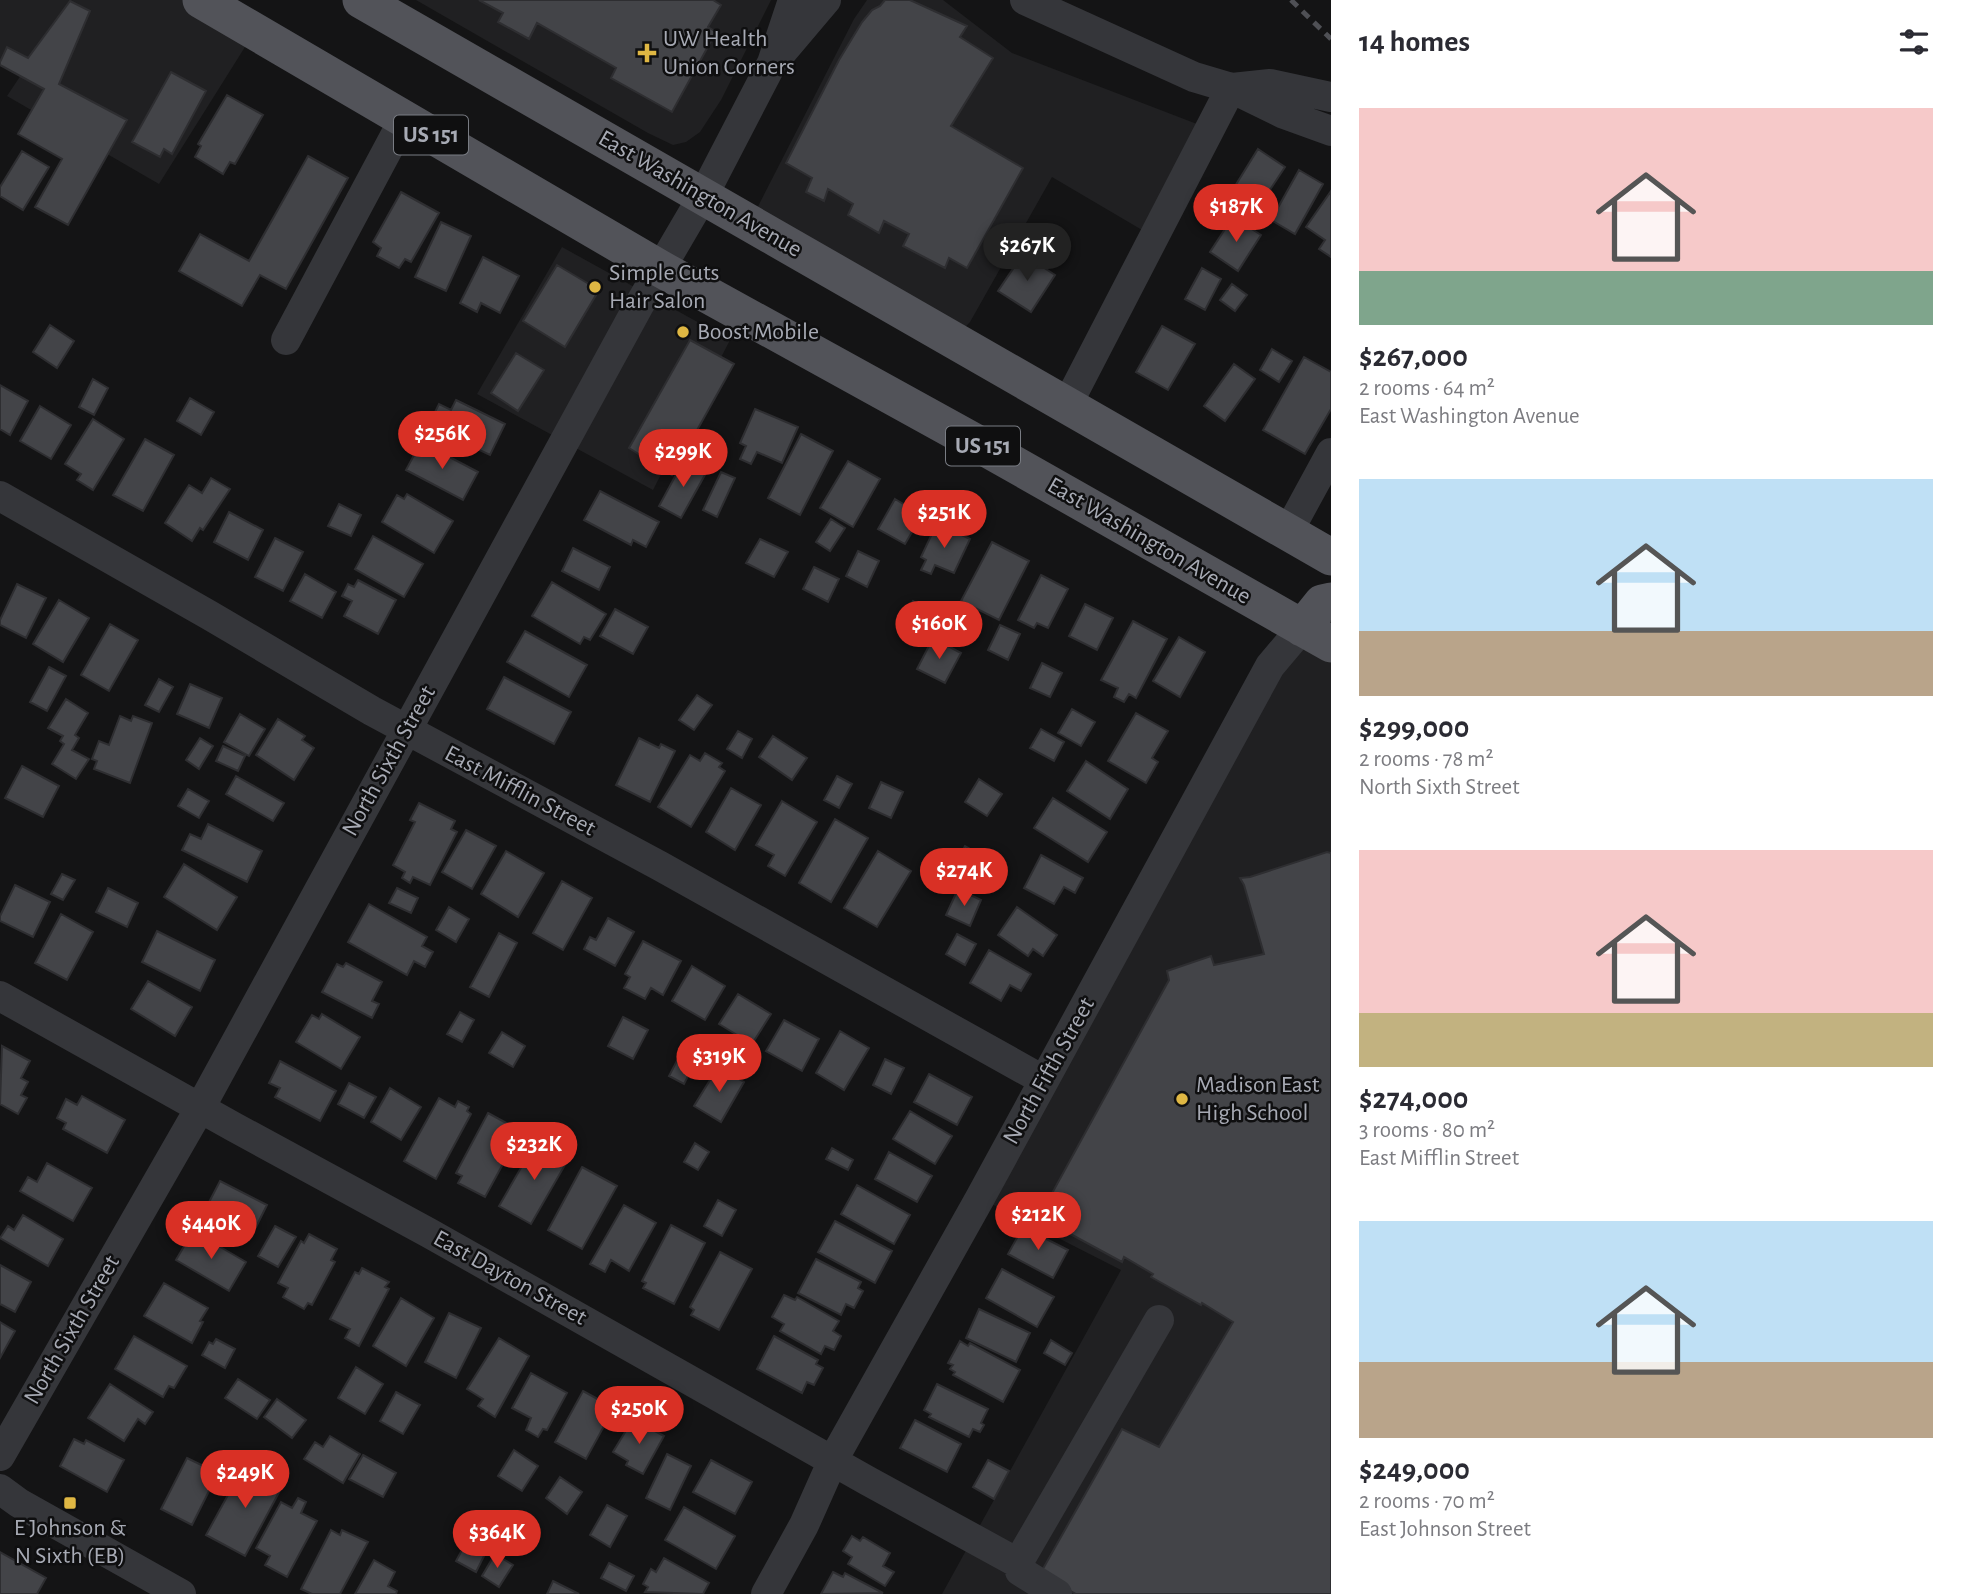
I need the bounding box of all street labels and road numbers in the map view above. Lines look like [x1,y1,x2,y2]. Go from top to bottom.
road number: US 151 [394,116,468,154]
street label: East Washington Avenue [594,126,806,262]
road number: US 151 [946,426,1020,466]
street label: East Washington Avenue [1043,473,1255,609]
street label: North Sixth Street [338,682,440,840]
street label: East Mifflin Street [441,741,600,841]
street label: North Fifth Street [999,993,1099,1148]
street label: East Dayton Street [429,1226,591,1330]
street label: North Sixth Street [20,1251,124,1409]

